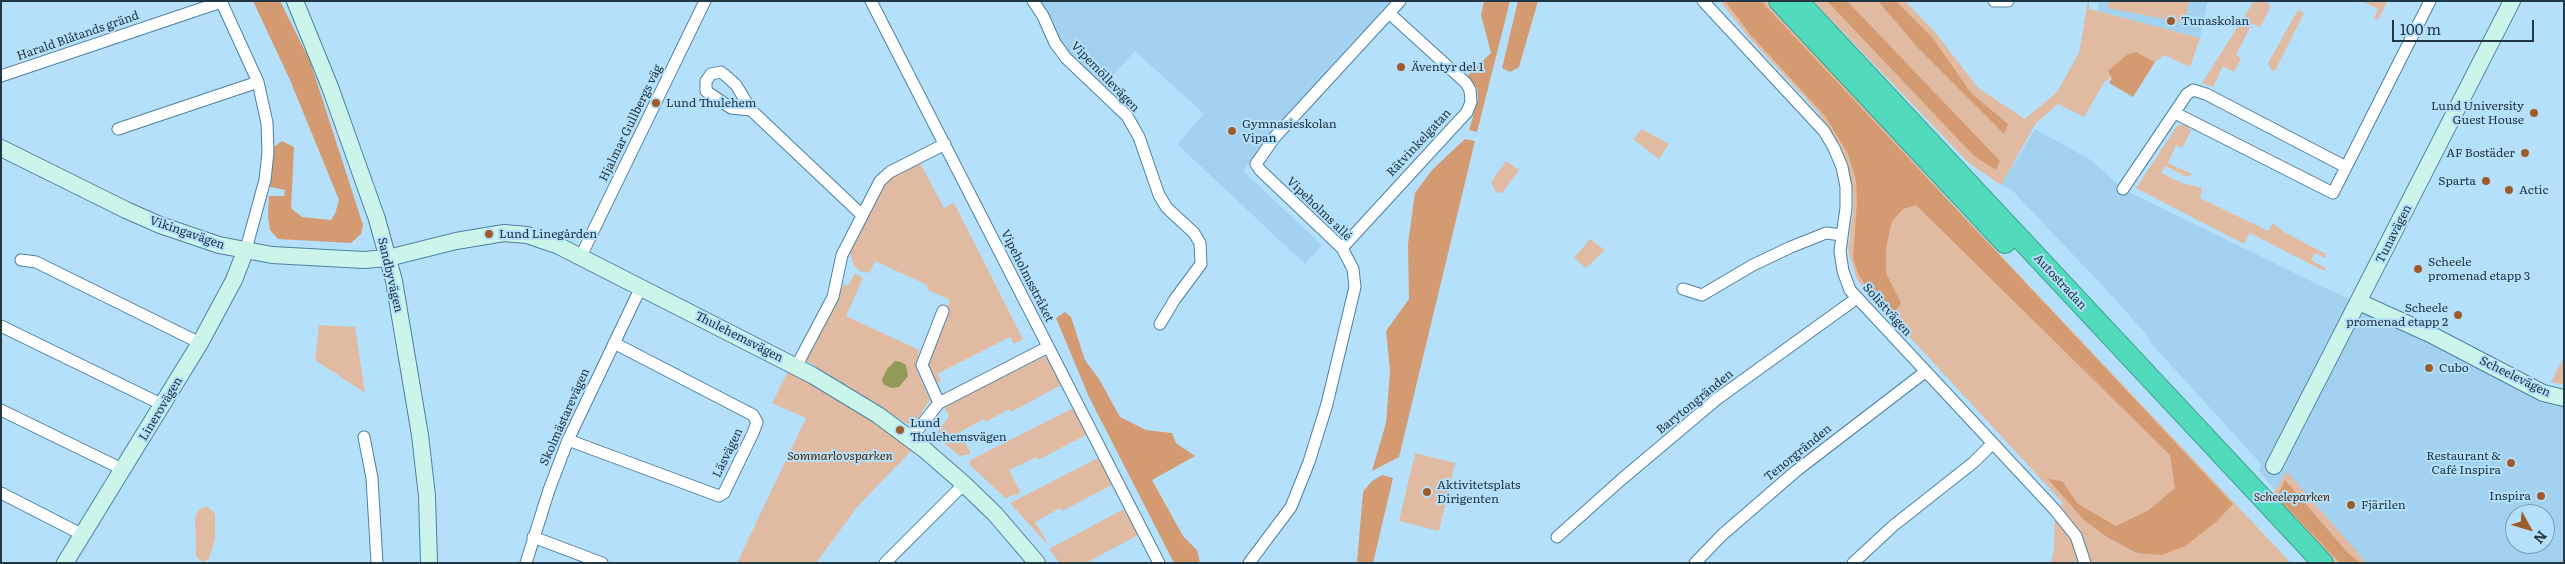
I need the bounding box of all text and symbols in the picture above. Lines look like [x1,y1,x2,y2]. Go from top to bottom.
street label: Harald Blåtands gränd [15,8,141,64]
scale bar [2395,10,2538,42]
place label: Tunaskolan [2181,14,2249,28]
marker: Tunaskolan [2165,15,2177,27]
text: 100 m [2400,17,2441,40]
street label: Vipemöllevägen [1068,39,1142,115]
place label: Äventyr del 1 [1411,60,1484,74]
marker: Äventyr del 1 [1395,61,1407,73]
street label: Hjalmar Gullbergs väg [596,62,666,184]
place label: Lund Thulehem [666,96,756,110]
marker: Lund Thulehem [650,97,662,109]
place label: Lund University Guest House [2431,99,2524,127]
street label: Rätvinkelgatan [1384,106,1454,180]
marker: Lund University Guest House [2528,107,2540,119]
place label: Gymnasieskolan Vipan [1242,117,1337,145]
marker: Gymnasieskolan Vipan [1226,125,1238,137]
place label: AF Bostäder [2446,146,2515,160]
marker: AF Bostäder [2519,147,2531,159]
street label: Vipeholms allé [1284,174,1354,244]
place label: Sparta [2438,174,2476,188]
marker: Sparta [2480,175,2492,187]
place label: Actic [2519,183,2549,197]
marker: Actic [2503,184,2515,196]
street label: Tunavägen [2373,202,2415,266]
street label: Vikingavägen [148,213,226,253]
place label: Lund Linegården [499,227,597,241]
street label: Vipeholmsstråket [997,227,1057,325]
marker: Lund Linegården [483,228,495,240]
street label: Sandbyvägen [374,236,406,314]
street label: Autostradan [2031,251,2089,313]
place label: Scheele promenad etapp 3 [2428,255,2530,283]
marker: Scheele promenad etapp 3 [2412,263,2424,275]
street label: Solistvägen [1860,281,1914,339]
place label: Scheele promenad etapp 2 [2346,301,2448,329]
street label: Thulehemsvägen [693,309,785,365]
marker: Scheele promenad etapp 2 [2452,309,2464,321]
street label: Scheelevägen [2477,354,2553,400]
place label: Cubo [2439,361,2469,375]
marker: Cubo [2423,362,2435,374]
street label: Skolmästarevägen [537,366,593,468]
street label: Barytongränden [1654,367,1736,437]
street label: Linerovägen [136,374,186,444]
place label: Lund Thulehemsvägen [910,416,1007,444]
street label: Tenorgränden [1761,421,1835,485]
marker: Lund Thulehemsvägen [894,424,906,436]
street label: Läsvägen [710,426,746,480]
park label: Sommarlovsparken [787,449,893,463]
place label: Restaurant & Café Inspira [2426,449,2501,477]
marker: Restaurant & Café Inspira [2505,457,2517,469]
place label: Aktivitetsplats Dirigenten [1437,478,1521,506]
marker: Aktivitetsplats Dirigenten [1421,486,1433,498]
place label: Inspira [2489,489,2531,503]
park label: Scheeleparken [2254,490,2330,504]
marker: Inspira [2535,490,2547,502]
place label: Fjärilen [2361,498,2406,512]
marker: Fjärilen [2345,499,2357,511]
north arrow [2505,504,2555,554]
text: N [2529,527,2552,549]

